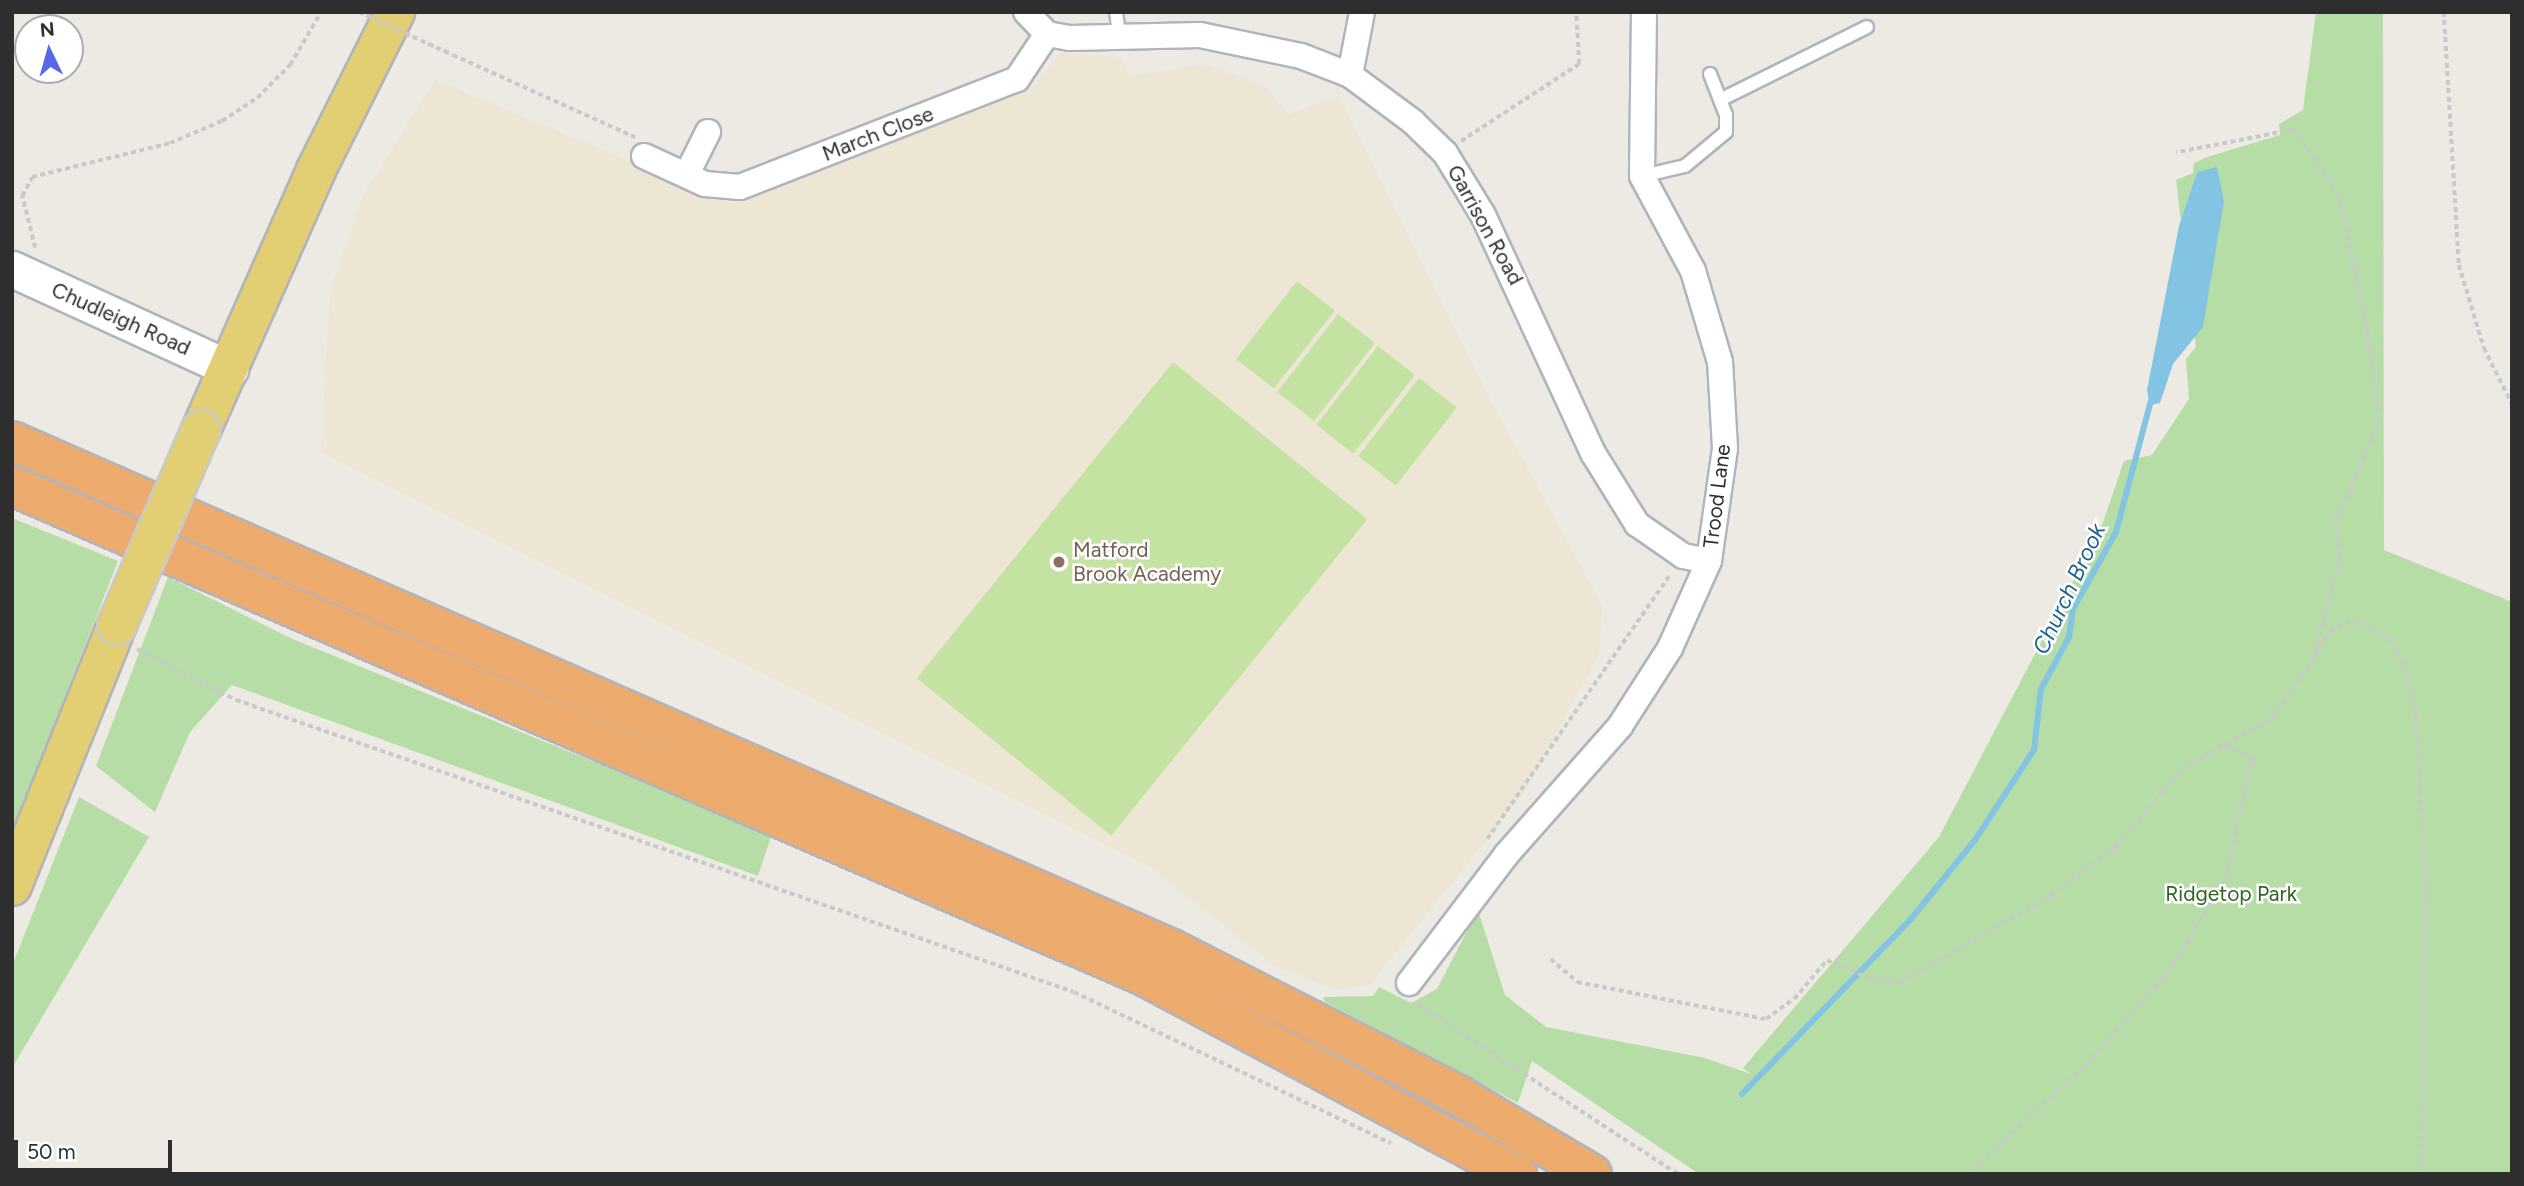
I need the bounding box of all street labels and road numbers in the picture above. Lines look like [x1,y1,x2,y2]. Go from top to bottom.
street label: March Close [819,101,937,167]
street label: Garrison Road [1442,161,1528,289]
street label: Chudleigh Road [48,277,194,361]
street label: Trood Lane [1698,443,1736,549]

